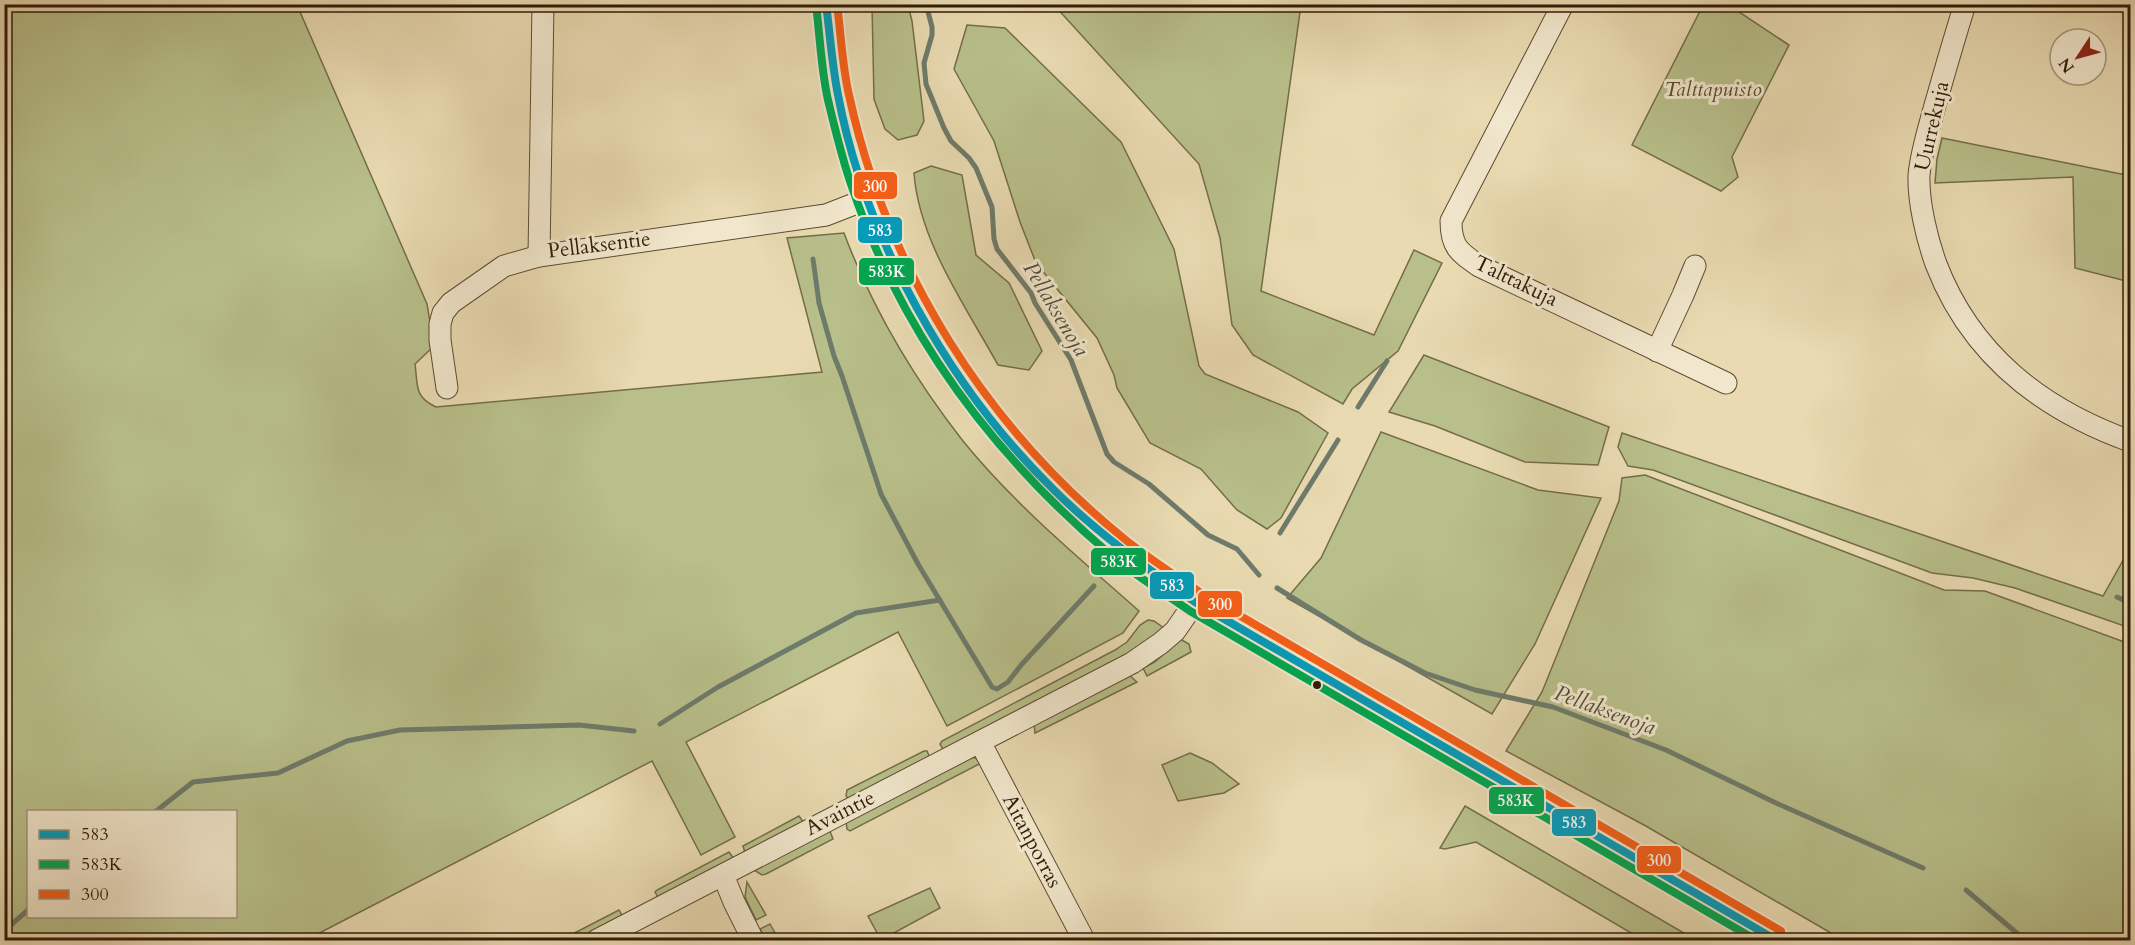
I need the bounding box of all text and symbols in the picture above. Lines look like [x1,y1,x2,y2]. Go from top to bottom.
north arrow [2048,27,2108,87]
text: N [2054,53,2080,77]
park label: Talttapuisto [1664,75,1762,104]
street label: Uurrekuja [1908,78,1956,174]
line badge: 300 [853,171,898,200]
text: 300 [863,176,887,198]
line badge: 583 [857,216,903,244]
text: 583 [868,220,892,242]
street label: Pellaksentie [546,224,652,266]
street label: Talttakuja [1469,248,1563,314]
water label: Pellaksenoja [1016,256,1096,362]
line badge: 583K [858,257,915,286]
text: 583K [868,261,906,283]
line badge: 583K [1090,547,1147,576]
text: 583K [1100,551,1138,573]
line badge: 583 [1149,571,1195,600]
text: 583 [1160,575,1184,597]
line badge: 300 [1197,590,1243,618]
text: 300 [1208,594,1232,616]
water label: Pellaksenoja [1550,678,1660,742]
unlabelled marker [1311,679,1323,691]
street label: Avaintie [800,783,880,843]
line badge: 583K [1488,786,1545,815]
street label: Aitanporras [995,789,1069,893]
text: 583K [1497,790,1535,812]
line badge: 583 [1551,808,1597,837]
legend [27,810,237,918]
text: 583 [1562,812,1586,834]
text: 583 [81,822,109,847]
line badge: 300 [1636,845,1682,874]
text: 300 [1647,850,1671,872]
text: 583K [81,852,123,877]
text: 300 [81,882,109,907]

